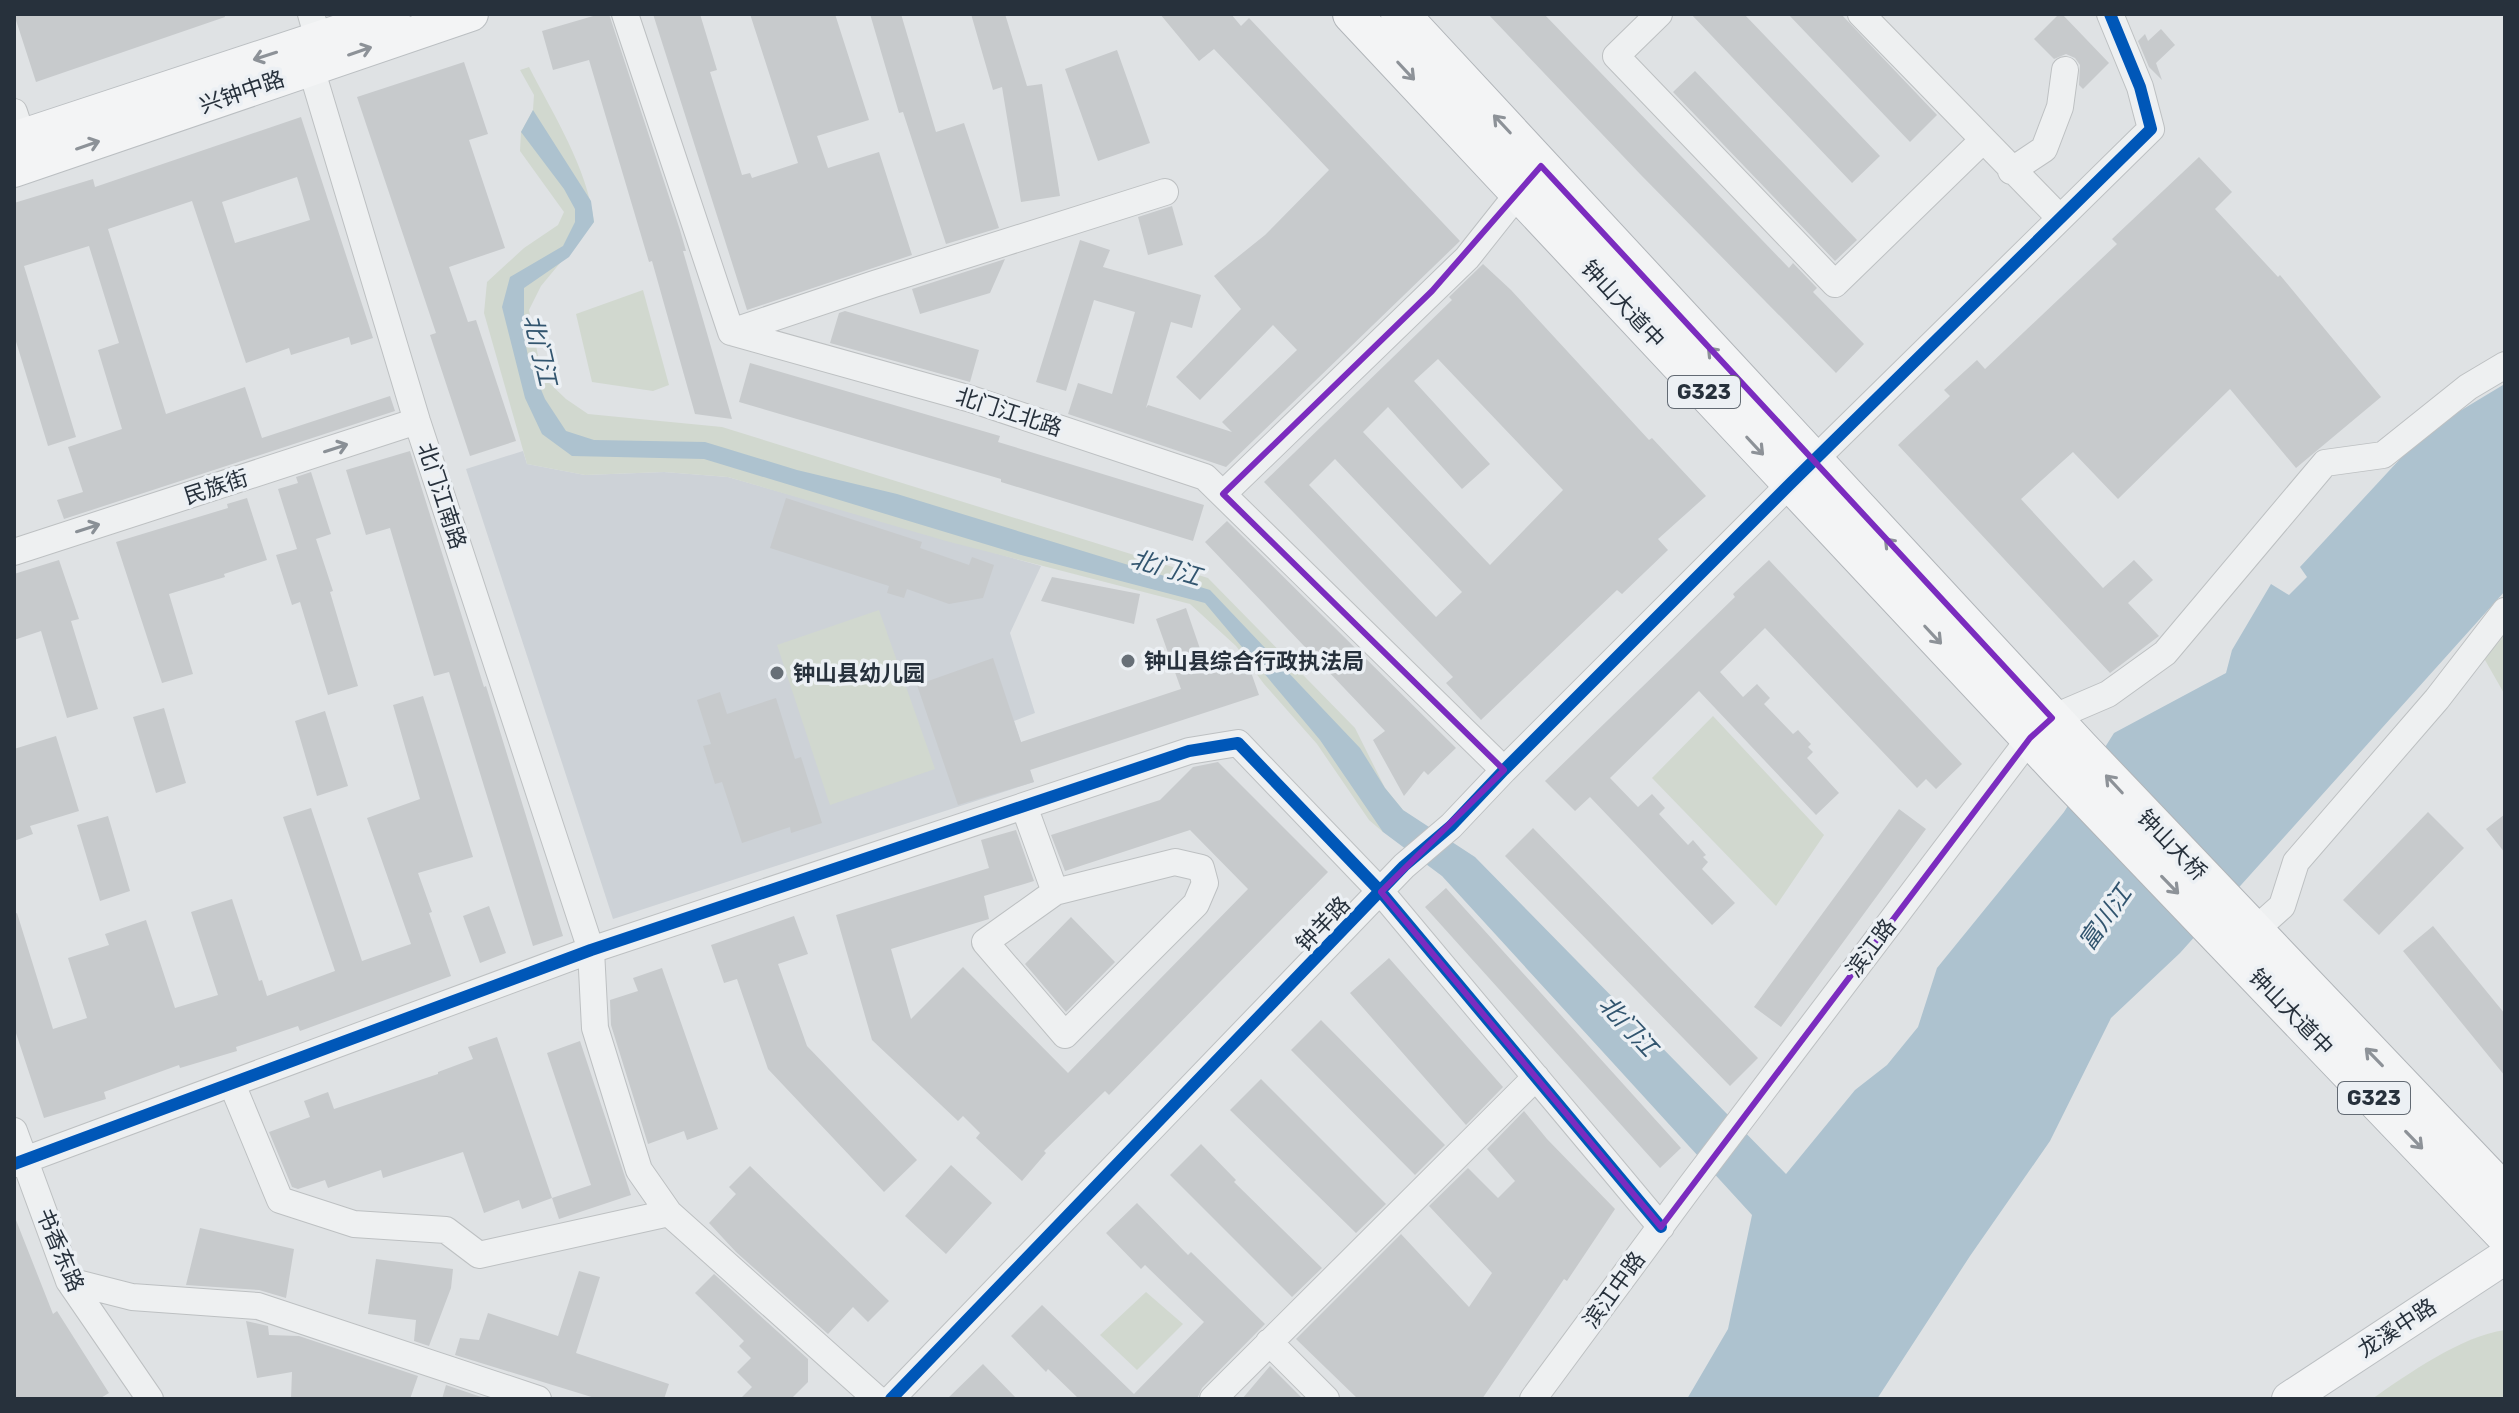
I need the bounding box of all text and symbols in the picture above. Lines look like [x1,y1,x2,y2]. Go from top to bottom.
one-way arrow [348,43,373,58]
one-way arrow [253,49,279,64]
one-way arrow [1396,61,1415,81]
street label: 兴钟中路 [196,65,288,119]
one-way arrow [1493,114,1511,134]
one-way arrow [75,136,100,151]
street label: 钟山大道中 [1576,255,1670,353]
water label: 北门江 [518,312,562,391]
one-way arrow [1706,346,1725,366]
road number: G323 [1668,376,1740,408]
street label: 北门江北路 [953,382,1065,442]
one-way arrow [1745,435,1763,455]
one-way arrow [322,440,348,455]
street label: 北门江南路 [412,440,472,552]
street label: 民族街 [180,464,252,510]
one-way arrow [75,520,101,535]
one-way arrow [1883,537,1902,557]
water label: 北门江 [1128,545,1207,592]
one-way arrow [1923,625,1942,644]
place label: 钟山县综合行政执法局 [1144,648,1364,675]
marker: 钟山县综合行政执法局 [1119,652,1137,670]
place label: 钟山县幼儿园 [793,660,925,687]
marker: 钟山县幼儿园 [768,664,786,682]
one-way arrow [2105,775,2124,794]
street label: 钟山大桥 [2132,804,2212,886]
one-way arrow [2160,875,2179,894]
water label: 富川江 [2073,878,2139,956]
street label: 钟羊路 [1290,891,1356,957]
street label: 滨江路 [1840,914,1902,982]
street label: 钟山大道中 [2243,963,2339,1061]
water label: 北门江 [1593,990,1665,1064]
one-way arrow [2364,1047,2383,1067]
road number: G323 [2338,1082,2410,1114]
one-way arrow [2404,1130,2423,1150]
street label: 书香东路 [30,1204,90,1296]
street label: 滨江中路 [1577,1246,1651,1334]
street label: 龙溪中路 [2353,1293,2441,1363]

